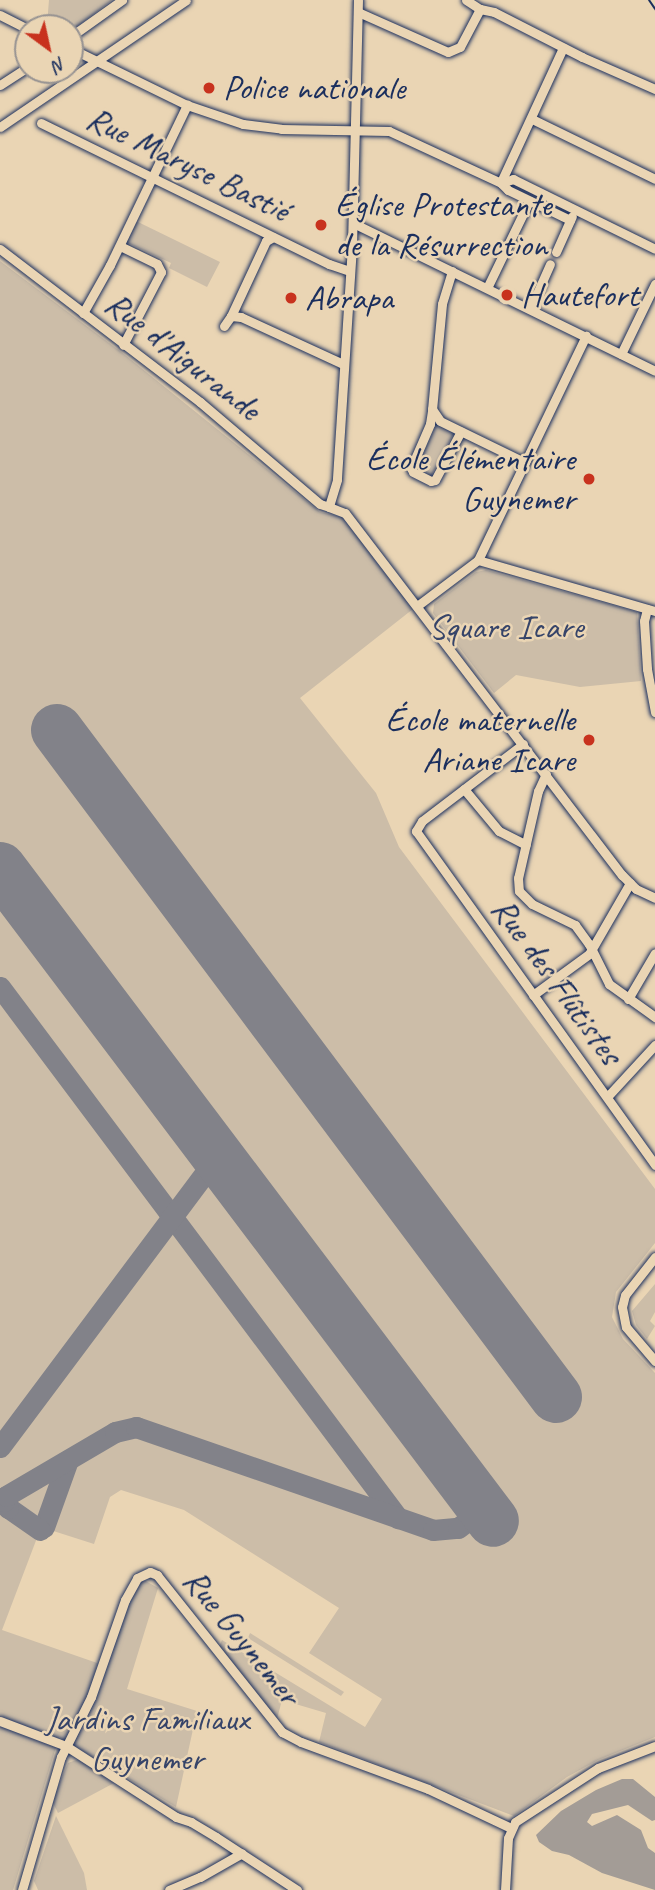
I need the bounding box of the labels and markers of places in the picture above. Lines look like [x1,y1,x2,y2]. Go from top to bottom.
place label: Police nationale [223,67,405,109]
marker: Police nationale [201,80,217,96]
place label: Église Protestante de la Résurrection [335,184,552,266]
marker: Église Protestante de la Résurrection [313,217,329,233]
place label: Hautefort [521,274,639,316]
place label: Abrapa [305,277,393,319]
marker: Hautefort [499,287,515,303]
marker: Abrapa [283,290,299,306]
place label: École Élémentaire Guynemer [366,438,575,520]
marker: École Élémentaire Guynemer [581,471,597,487]
place label: École maternelle Ariane Icare [384,699,575,781]
marker: École maternelle Ariane Icare [581,732,597,748]

